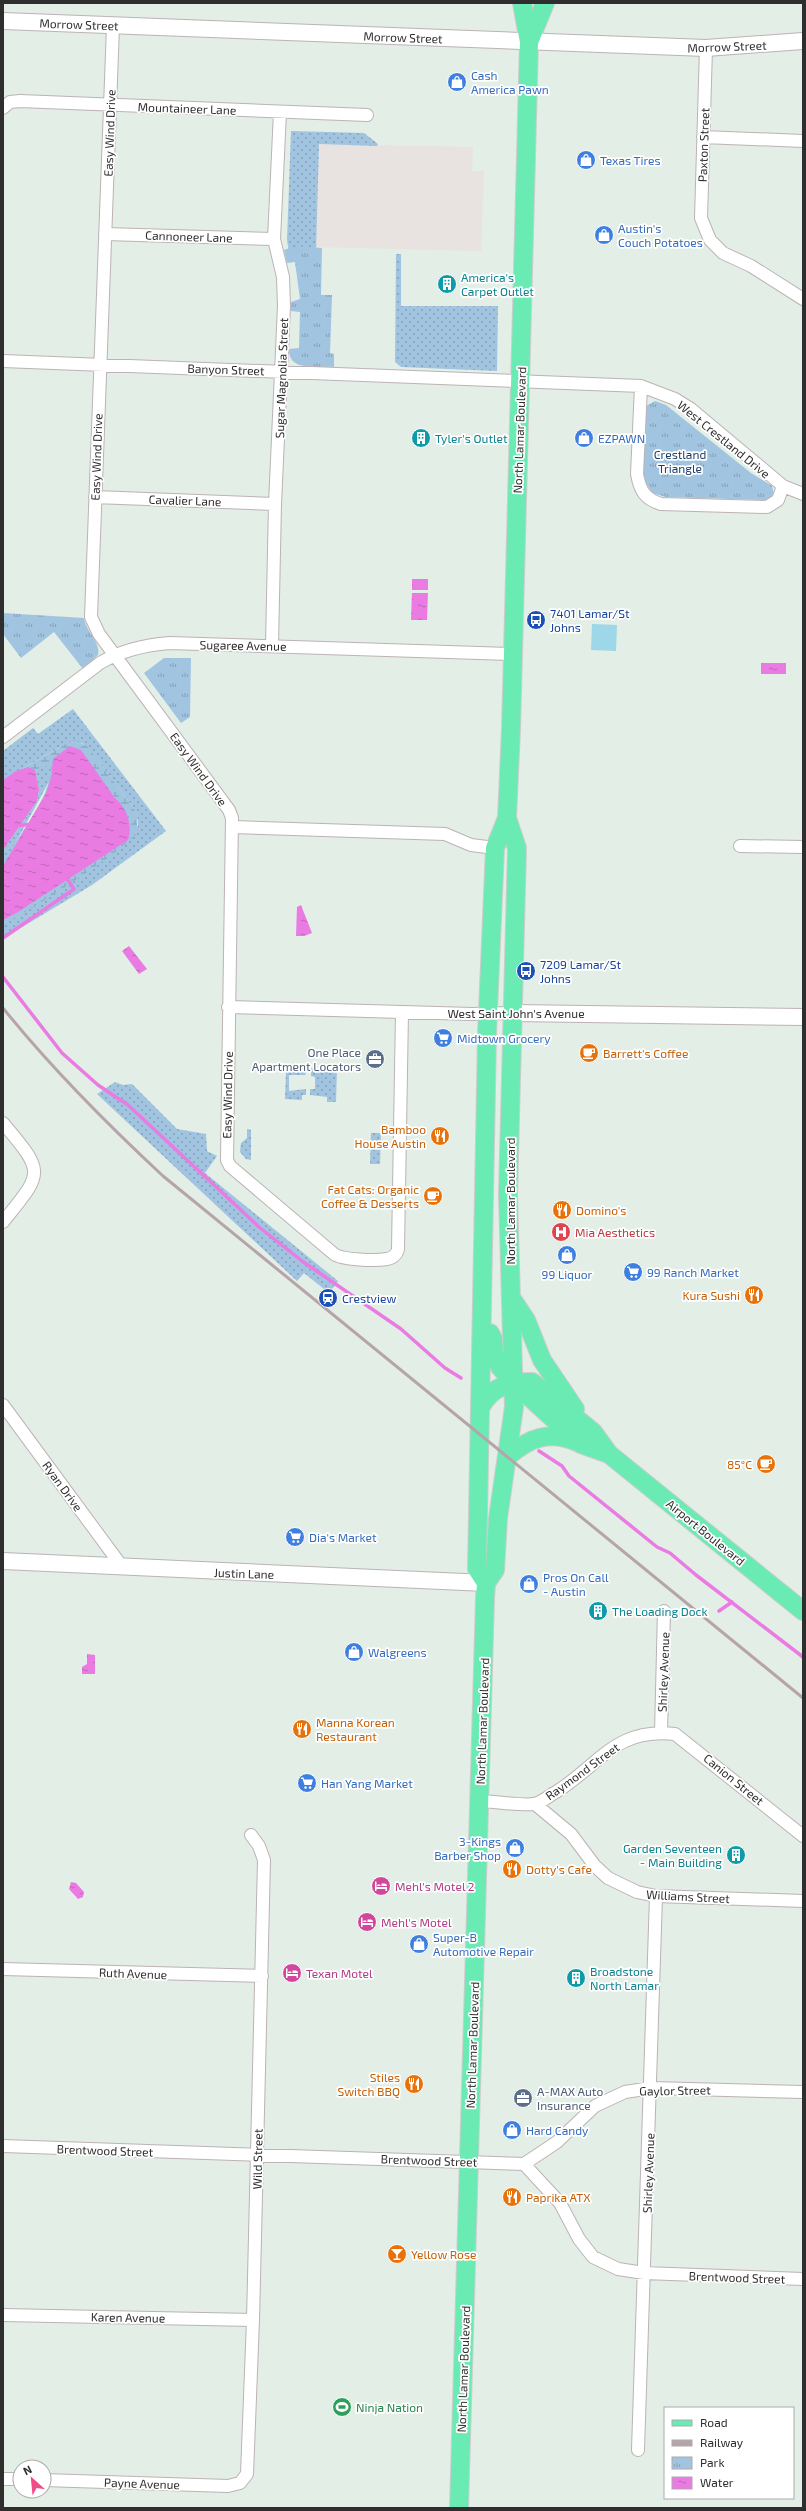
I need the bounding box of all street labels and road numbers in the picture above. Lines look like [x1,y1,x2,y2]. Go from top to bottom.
street label: Morrow Street [39,16,119,32]
street label: Morrow Street [363,29,443,45]
street label: Morrow Street [687,38,767,54]
street label: Easy Wind Drive [100,89,118,177]
street label: Mountaineer Lane [138,99,236,117]
street label: Paxton Street [695,107,711,182]
street label: Cannoneer Lane [145,227,233,245]
street label: Sugar Magnolia Street [272,317,290,439]
street label: Banyon Street [187,361,265,377]
street label: North Lamar Boulevard [510,366,528,494]
street label: West Crestland Drive [675,397,773,481]
street label: Easy Wind Drive [87,413,105,501]
street label: Cavalier Lane [148,492,222,508]
street label: Sugaree Avenue [199,637,287,653]
street label: Easy Wind Drive [168,730,230,808]
street label: West Saint John's Avenue [447,1006,585,1020]
street label: Easy Wind Drive [219,1051,235,1139]
street label: North Lamar Boulevard [503,1138,517,1264]
street label: Ryan Drive [40,1458,86,1514]
street label: Airport Boulevard [664,1496,748,1568]
street label: Justin Lane [214,1565,274,1581]
street label: Shirley Avenue [655,1632,671,1712]
street label: North Lamar Boulevard [473,1657,491,1785]
street label: Raymond Street [542,1739,622,1802]
street label: Canion Street [701,1751,767,1808]
street label: Williams Street [646,1887,731,1905]
street label: Ruth Avenue [99,1965,167,1981]
street label: North Lamar Boulevard [463,1981,481,2109]
street label: Gaylor Street [639,2082,711,2098]
street label: Wild Street [249,2128,265,2190]
street label: Shirley Avenue [640,2133,656,2213]
street label: Brentwood Street [57,2141,154,2159]
street label: Brentwood Street [381,2151,478,2169]
street label: Brentwood Street [689,2268,786,2286]
street label: North Lamar Boulevard [454,2305,472,2433]
street label: Karen Avenue [91,2309,165,2325]
street label: Payne Avenue [104,2475,180,2491]

